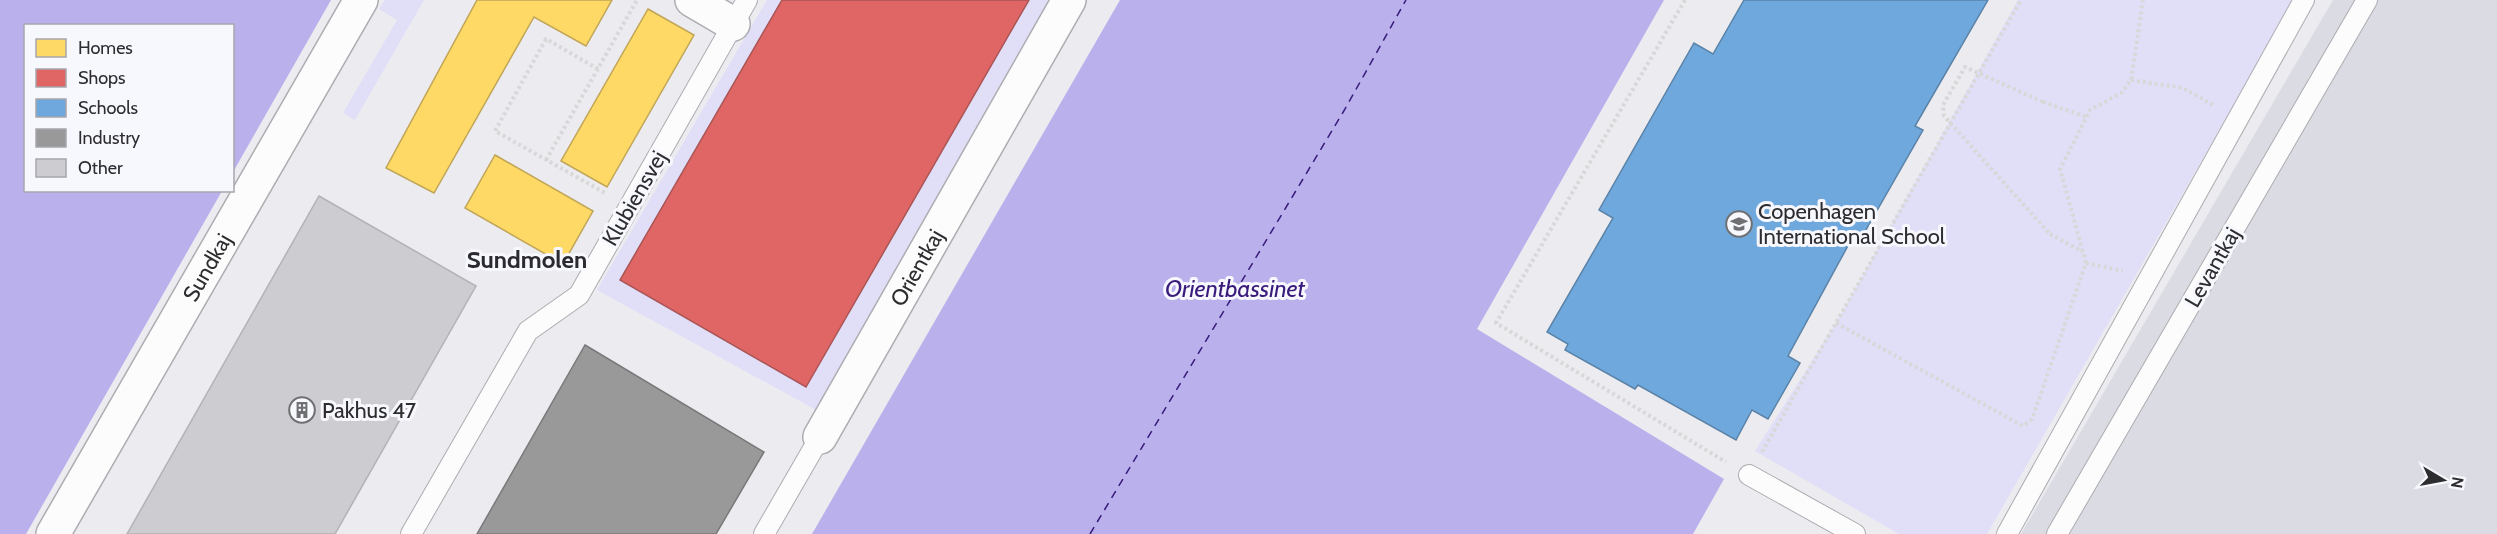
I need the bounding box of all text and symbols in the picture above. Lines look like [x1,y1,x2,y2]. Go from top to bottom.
legend [24,24,234,192]
text: Homes [78,37,133,59]
text: Shops [78,67,126,89]
text: Schools [78,97,138,119]
text: Industry [78,127,140,149]
street label: Klubiensvej [596,146,672,251]
text: Other [78,157,123,179]
place label: Copenhagen International School [1758,198,1946,250]
school or university icon: Copenhagen International School [1724,209,1754,239]
street label: Levantkaj [2179,223,2246,312]
street label: Orientkaj [884,225,950,311]
street label: Sundkaj [177,229,237,306]
district label: Sundmolen [467,245,587,274]
water label: Orientbassinet [1165,274,1306,303]
building icon: Pakhus 47 [287,395,317,425]
place label: Pakhus 47 [322,397,416,424]
north arrow [2413,450,2473,510]
text: N [2447,475,2468,490]

